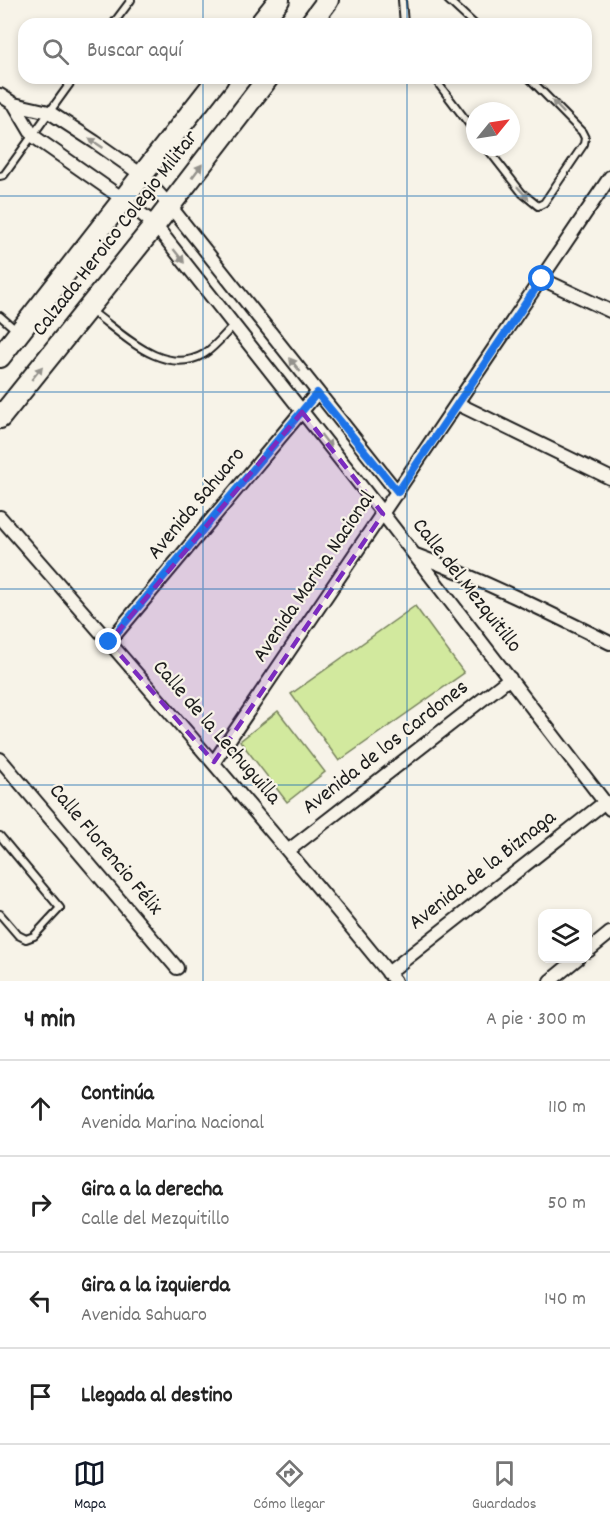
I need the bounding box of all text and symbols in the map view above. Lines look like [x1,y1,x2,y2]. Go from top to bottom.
search box [18,18,592,84]
icon: search [39,35,72,68]
text: Buscar aquí [87,36,182,67]
one-way arrow [551,100,565,115]
north arrow [466,102,520,156]
street label: Calzada Heroico Colegio Militar [26,124,207,344]
one-way arrow [89,137,105,149]
one-way arrow [191,163,203,179]
one-way arrow [516,185,529,200]
one-way arrow [172,248,184,263]
route start [528,265,554,291]
one-way arrow [289,357,302,373]
one-way arrow [30,365,43,381]
one-way arrow [319,433,332,449]
street label: Avenida Sahuaro [141,441,253,567]
street label: Avenida Marina Nacional [246,485,384,669]
street label: Calle del Mezquitillo [404,512,528,660]
route end [95,628,121,654]
street label: Calle de la Lechuguilla [144,654,288,813]
street label: Avenida de los Cardones [296,673,476,823]
street label: Calle Florencio Félix [41,777,169,923]
street label: Avenida de la Biznaga [403,803,564,939]
map controls [538,909,592,963]
button: layers [538,909,592,963]
text: 4 min [24,1002,75,1039]
text: A pie · 300 m [486,1006,586,1034]
text: Continúa [81,1079,154,1110]
icon: ahead [24,1092,57,1125]
text: 110 m [548,1094,586,1122]
text: Avenida Marina Nacional [81,1110,264,1138]
text: Gira a la derecha [81,1175,223,1206]
icon: right [24,1188,57,1221]
text: 50 m [548,1190,586,1218]
text: Calle del Mezquitillo [81,1206,229,1234]
text: Gira a la izquierda [81,1271,230,1302]
icon: left [24,1284,57,1317]
text: 140 m [544,1286,586,1314]
text: Avenida Sahuaro [81,1302,207,1330]
icon: arrive [24,1380,57,1413]
text: Llegada al destino [81,1381,233,1412]
tab: Mapa [73,1457,106,1516]
tab: Cómo llegar [253,1457,325,1516]
tab: Guardados [472,1457,537,1516]

